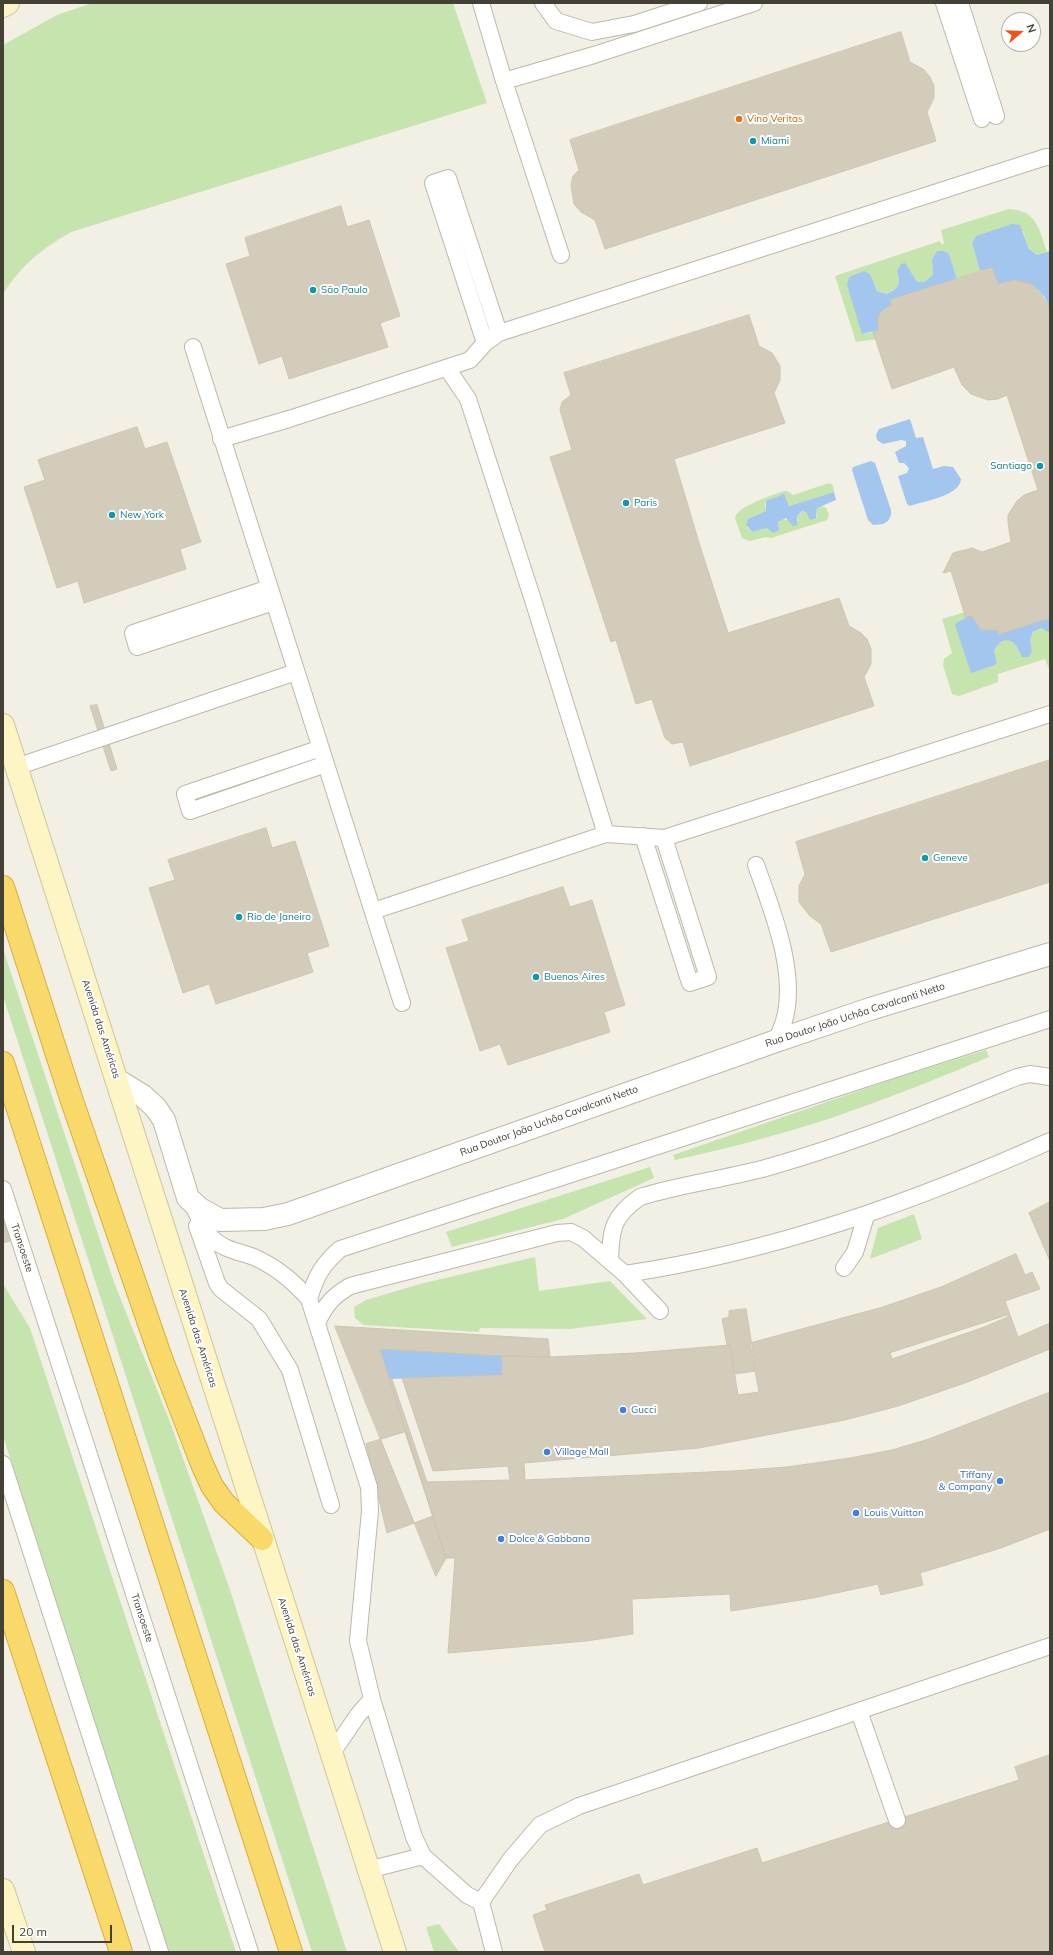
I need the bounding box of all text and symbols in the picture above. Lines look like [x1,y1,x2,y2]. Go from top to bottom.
north arrow [1001,12,1041,52]
text: N [1023,22,1039,35]
place label: Vino Veritas [747,113,803,125]
marker: Vino Veritas [734,114,744,124]
place label: Miami [761,135,789,147]
marker: Miami [748,136,758,146]
place label: São Paulo [321,284,368,296]
marker: São Paulo [308,285,318,295]
place label: Santiago [990,460,1032,472]
marker: Santiago [1035,461,1045,471]
place label: Paris [634,497,657,509]
marker: Paris [621,498,631,508]
place label: New York [120,509,164,521]
marker: New York [107,510,117,520]
place label: Geneve [933,852,968,864]
marker: Geneve [920,853,930,863]
place label: Rio de Janeiro [247,911,311,923]
marker: Rio de Janeiro [234,912,244,922]
place label: Buenos Aires [544,971,605,983]
marker: Buenos Aires [531,972,541,982]
street label: Avenida das Américas [79,978,123,1080]
street label: Rua Doutor João Uchôa Cavalcanti Netto [764,980,946,1050]
street label: Rua Doutor João Uchôa Cavalcanti Netto [458,1083,640,1159]
street label: Transoeste [8,1222,36,1274]
street label: Avenida das Américas [176,1287,220,1389]
place label: Gucci [631,1404,656,1416]
marker: Gucci [618,1405,628,1415]
place label: Village Mall [555,1446,609,1458]
marker: Village Mall [542,1447,552,1457]
place label: Tiffany & Company [939,1469,992,1492]
marker: Tiffany & Company [995,1476,1005,1486]
place label: Louis Vuitton [864,1507,924,1519]
marker: Louis Vuitton [851,1508,861,1518]
place label: Dolce & Gabbana [509,1533,590,1545]
marker: Dolce & Gabbana [496,1534,506,1544]
street label: Transoeste [128,1592,156,1644]
street label: Avenida das Américas [275,1596,319,1698]
scale bar [14,1917,114,1943]
text: 20 m [19,1924,47,1939]

